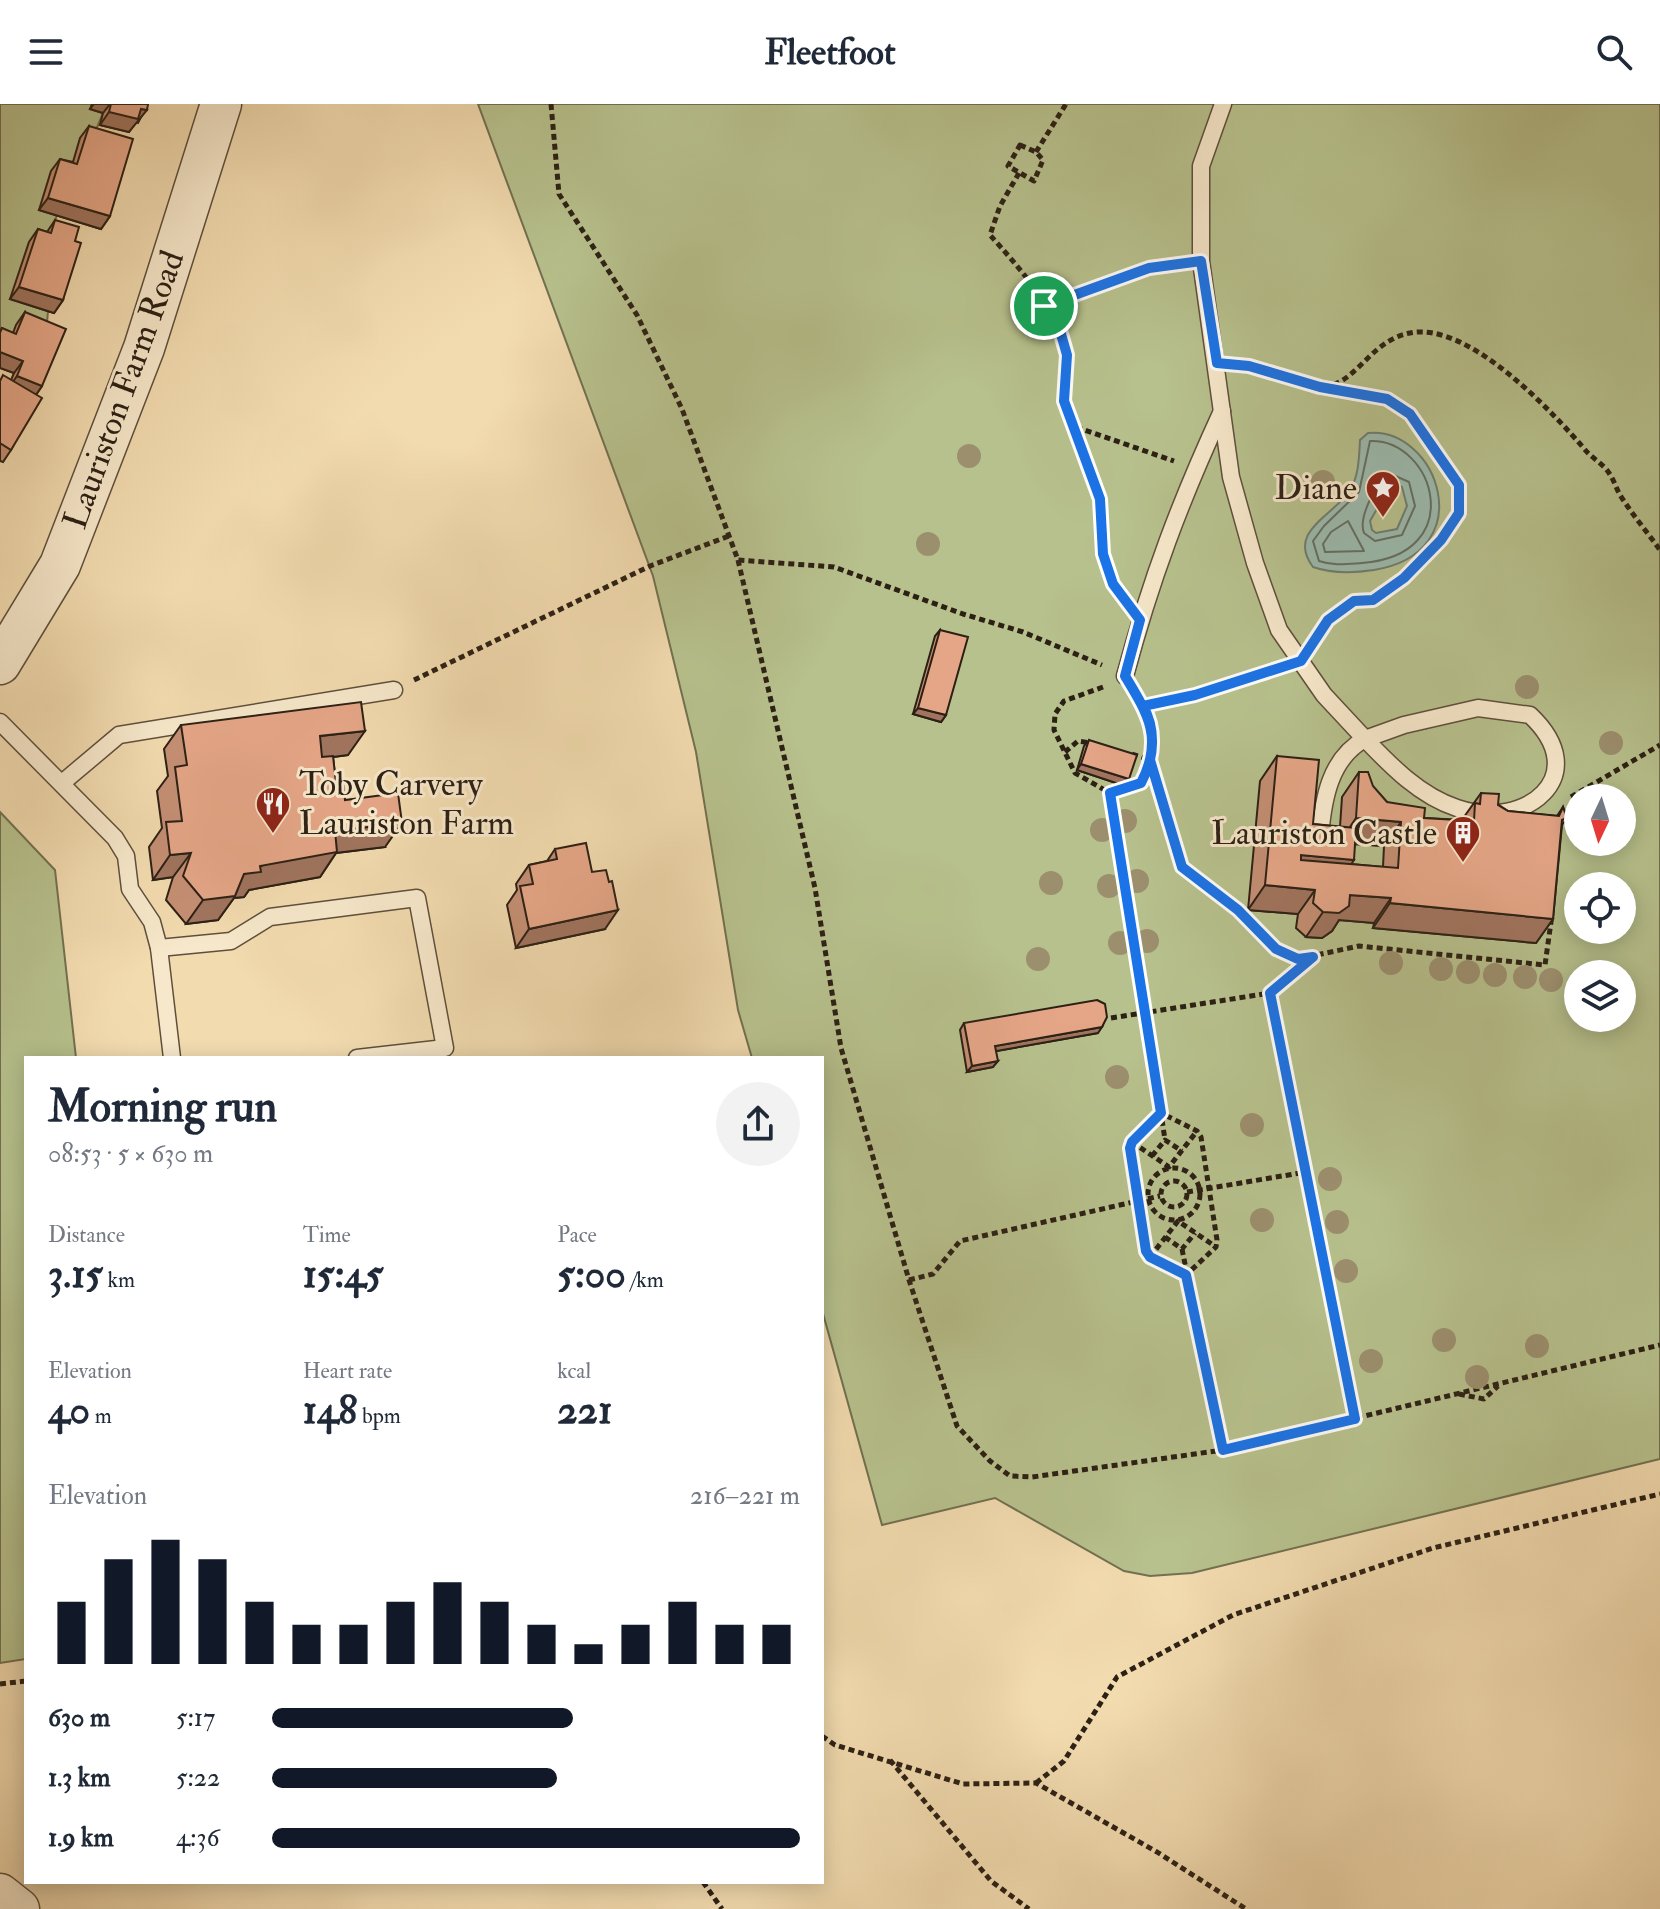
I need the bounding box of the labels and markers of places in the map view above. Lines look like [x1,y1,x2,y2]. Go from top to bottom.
pin [1010,272,1078,340]
place label: Diane [1275,467,1357,510]
place icon: Diane [1364,469,1402,519]
place label: Toby Carvery Lauriston Farm [299,763,514,845]
restaurant icon: Toby Carvery Lauriston Farm [254,785,292,835]
place label: Lauriston Castle [1211,812,1437,855]
building icon: Lauriston Castle [1444,814,1482,864]

